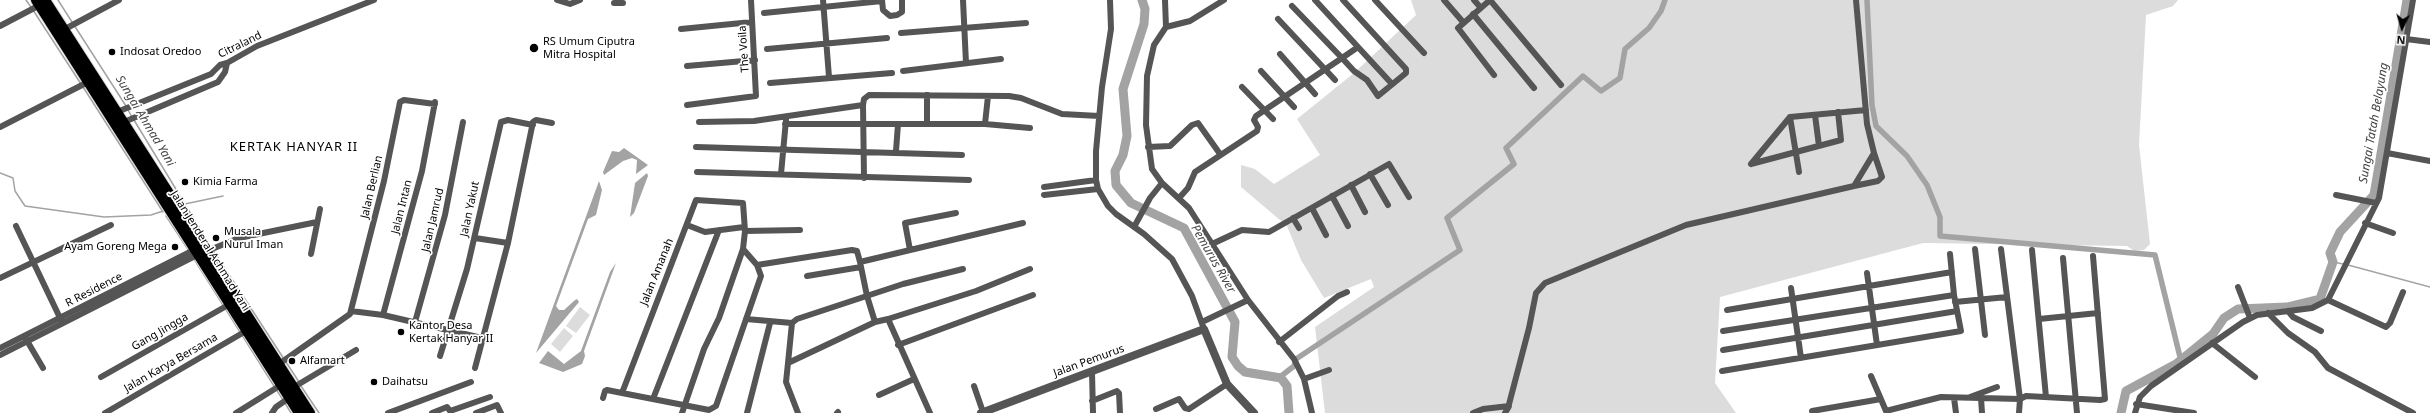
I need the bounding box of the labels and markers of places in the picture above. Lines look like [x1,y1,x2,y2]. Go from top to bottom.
place label: RS Umum Ciputra Mitra Hospital [543,35,635,61]
marker: RS Umum Ciputra Mitra Hospital [528,42,540,54]
place label: Indosat Oredoo [120,45,201,59]
marker: Indosat Oredoo [107,47,117,57]
place label: Kimia Farma [193,175,258,189]
marker: Kimia Farma [180,177,190,187]
place label: Musala Nurul Iman [224,225,283,251]
marker: Musala Nurul Iman [211,233,221,243]
place label: Ayam Goreng Mega [64,240,167,254]
marker: Ayam Goreng Mega [170,242,180,252]
place label: Kantor Desa Kertak Hanyar II [409,319,493,345]
marker: Kantor Desa Kertak Hanyar II [396,327,406,337]
place label: Alfamart [300,354,345,368]
marker: Alfamart [287,356,297,366]
place label: Daihatsu [382,375,428,389]
marker: Daihatsu [369,377,379,387]

